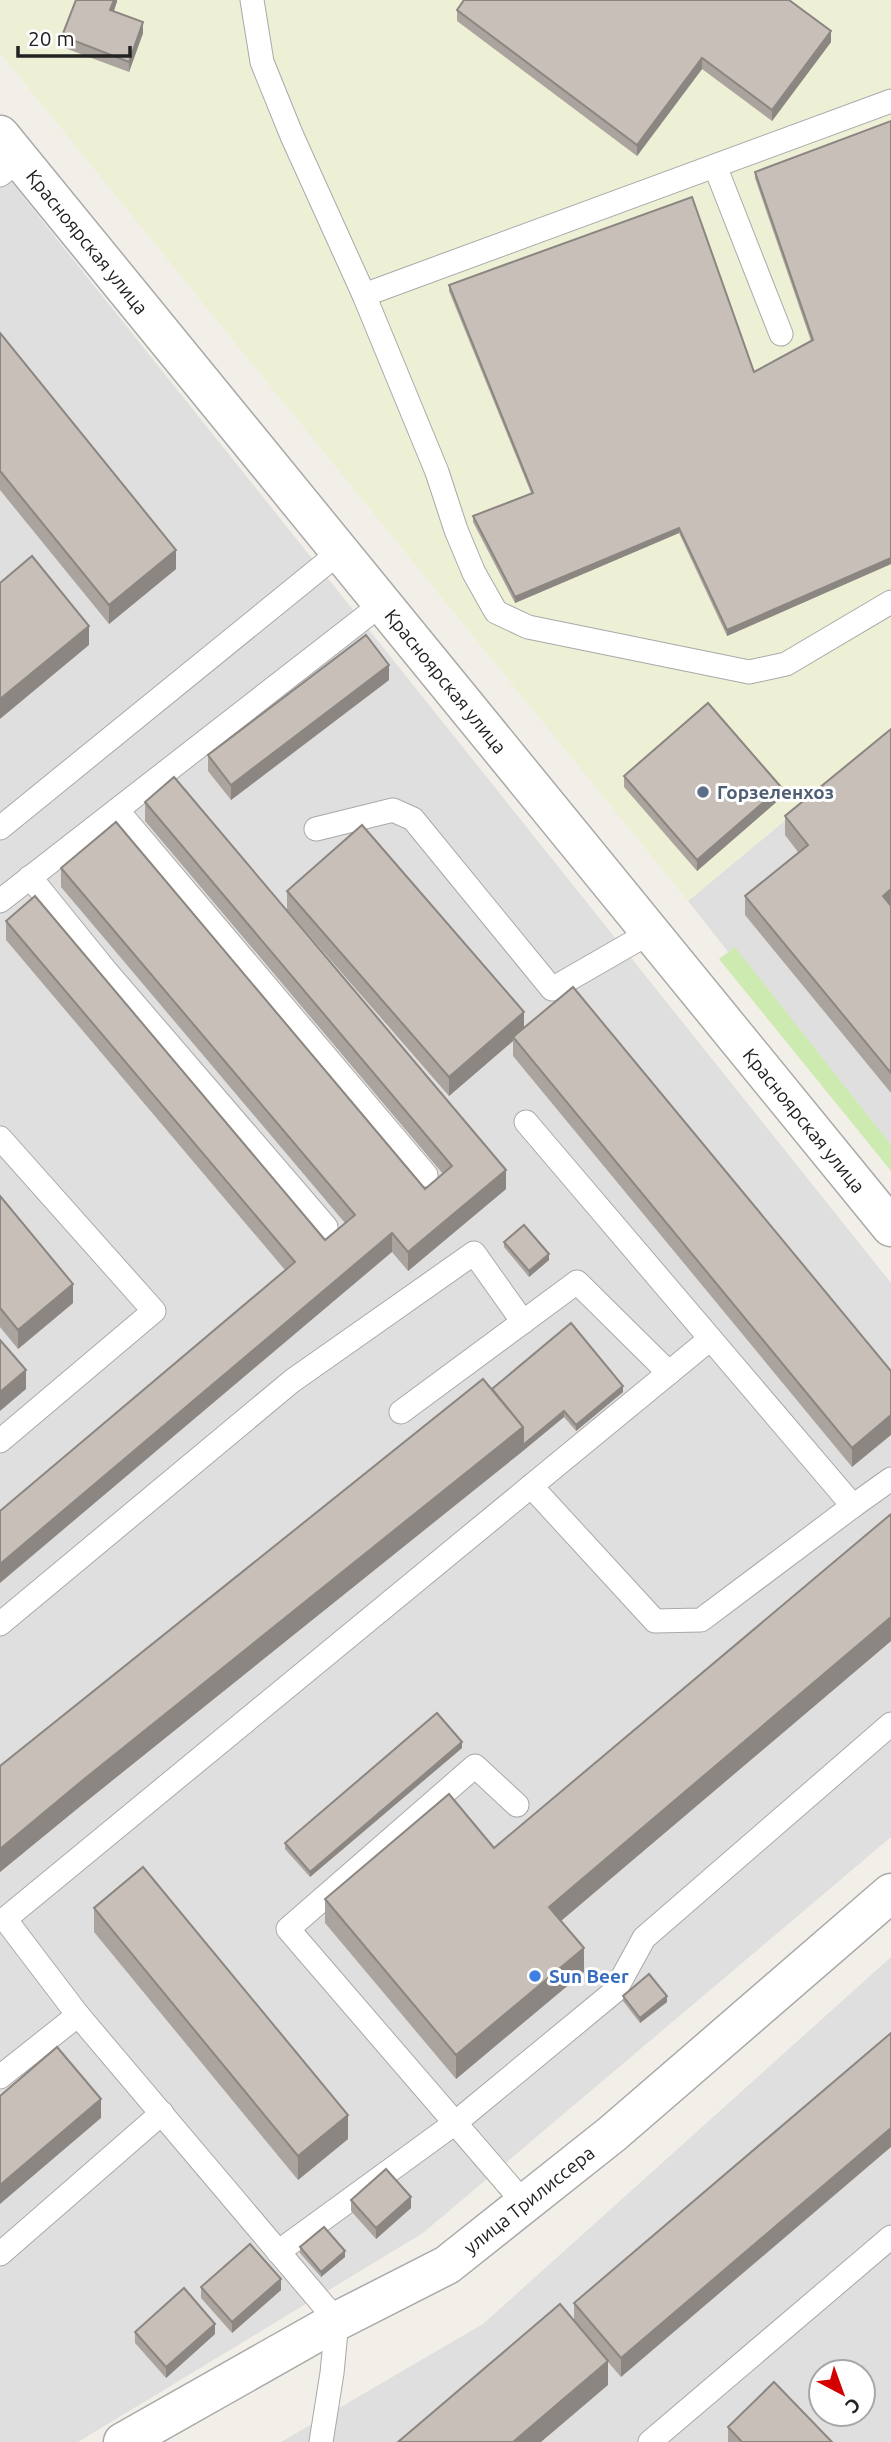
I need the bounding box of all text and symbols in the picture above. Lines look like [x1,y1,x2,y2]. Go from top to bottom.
scale bar [18,14,130,58]
text: 20 m [28,26,75,50]
street label: Красноярская улица [22,165,153,319]
street label: Красноярская улица [380,605,511,758]
place label: Горзеленхоз [717,781,834,803]
marker: Горзеленхоз [695,784,711,800]
street label: Красноярская улица [739,1044,870,1197]
place label: Sun Beer [549,1965,629,1987]
marker: Sun Beer [527,1968,543,1984]
street label: улица Трилиссера [459,2141,599,2258]
north arrow [807,2358,877,2428]
text: С [841,2394,865,2418]

